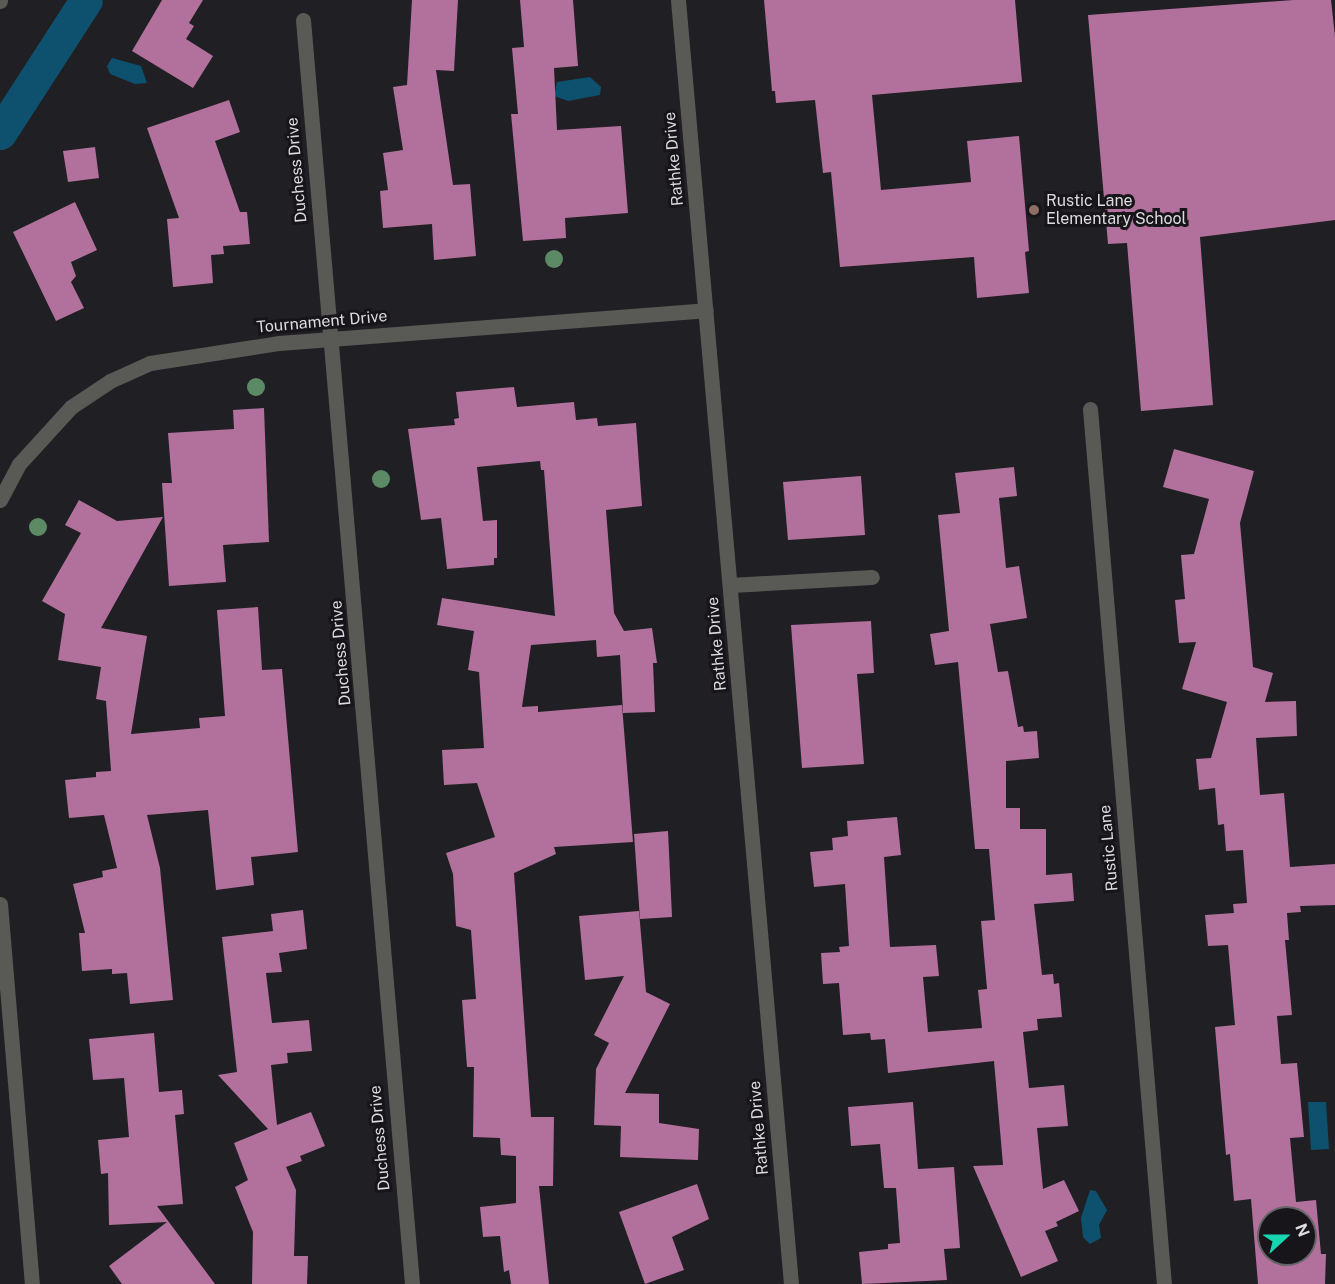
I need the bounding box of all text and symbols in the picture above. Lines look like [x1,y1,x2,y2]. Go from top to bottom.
street label: Rathke Drive [660,111,688,207]
street label: Duchess Drive [283,117,311,223]
place label: Rustic Lane Elementary School [1046,191,1186,229]
marker: Rustic Lane Elementary School [1027,203,1041,217]
street label: Tournament Drive [256,307,388,337]
street label: Rathke Drive [703,596,731,692]
street label: Duchess Drive [327,600,355,706]
street label: Rustic Lane [1096,804,1122,892]
street label: Rathke Drive [745,1080,773,1176]
street label: Duchess Drive [366,1085,394,1191]
north arrow [1257,1206,1317,1266]
text: N [1291,1221,1314,1239]

